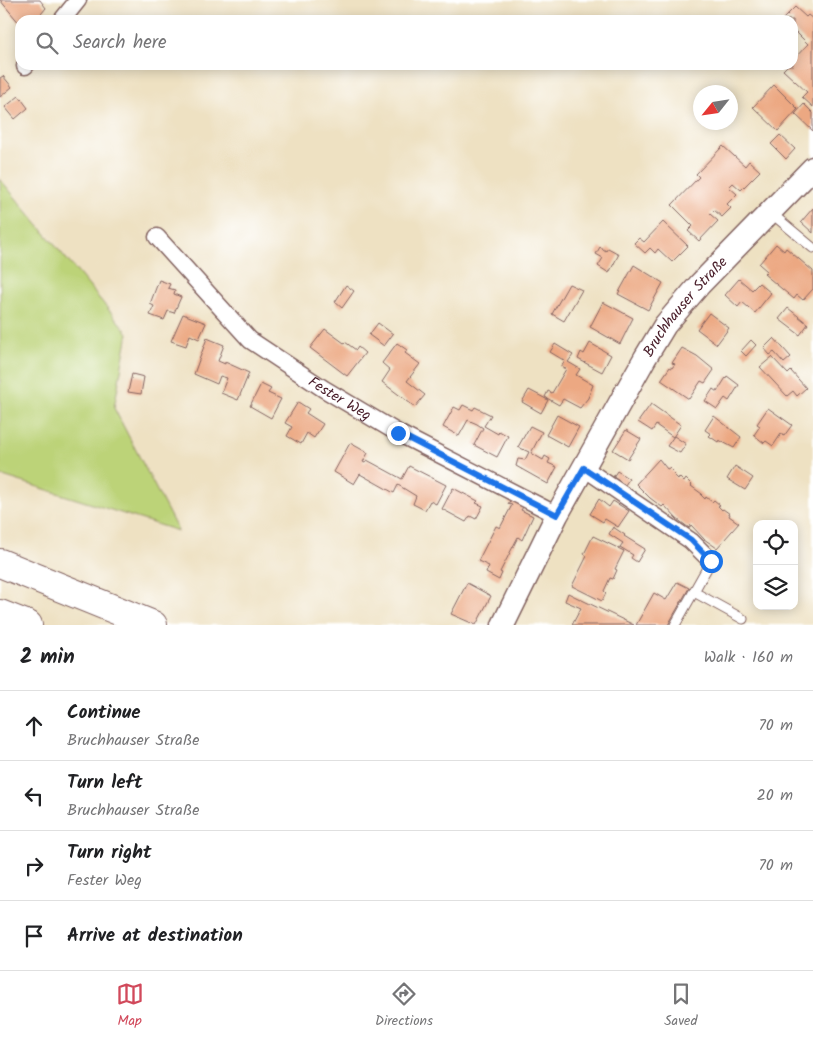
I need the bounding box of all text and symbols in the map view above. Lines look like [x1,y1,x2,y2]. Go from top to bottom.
search box [15,15,798,70]
text: Search here [73,28,167,58]
icon: search [33,29,61,57]
north arrow [693,85,738,130]
street label: Bruchhauser Straße [637,251,734,362]
street label: Fester Weg [303,371,376,428]
route end [387,422,410,445]
map controls [753,520,798,610]
button: locate [753,520,798,565]
route start [700,550,723,573]
button: layers [753,565,798,610]
text: 2 min [20,641,75,674]
text: Walk · 160 m [704,645,793,670]
text: Continue [67,698,140,728]
icon: ahead [20,712,48,740]
text: 70 m [758,713,793,738]
text: Bruchhauser Straße [67,728,199,753]
text: Turn left [67,768,142,798]
icon: left [20,782,48,810]
text: 20 m [757,783,793,808]
text: Bruchhauser Straße [67,798,199,823]
text: Turn right [67,838,152,868]
icon: right [20,852,48,880]
text: 70 m [758,853,793,878]
text: Fester Weg [67,868,142,893]
text: Arrive at destination [67,921,243,951]
icon: arrive [20,922,48,950]
tab: Map [116,980,144,1032]
tab: Directions [375,980,433,1032]
tab: Saved [664,980,697,1032]

